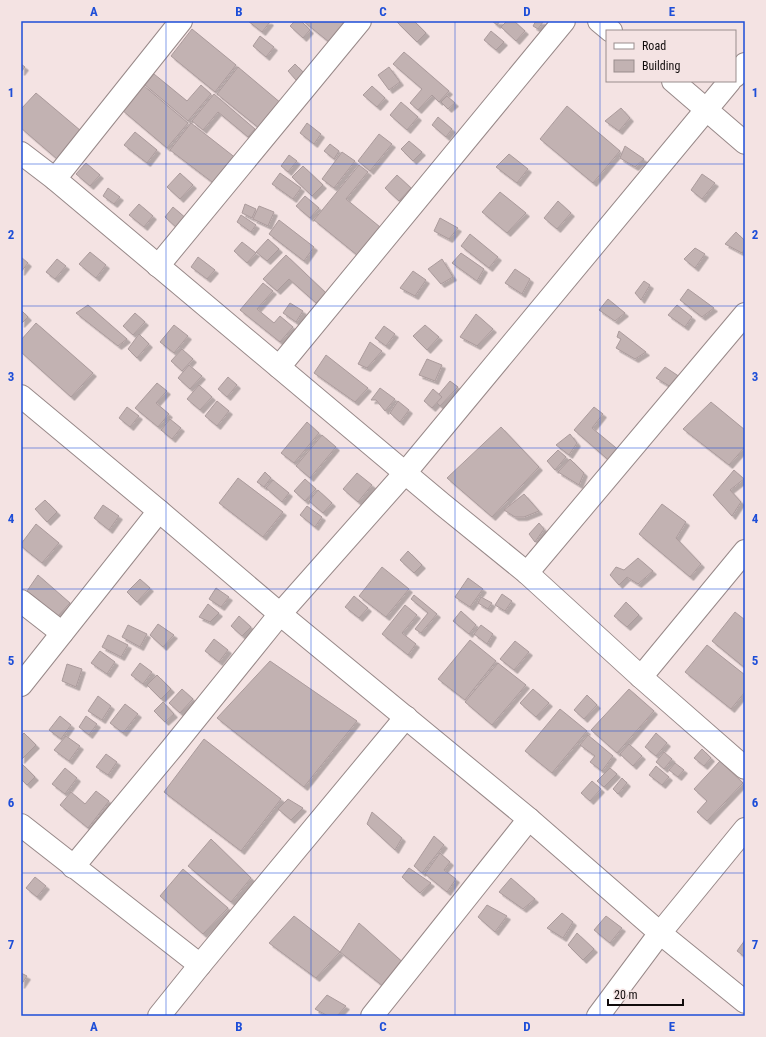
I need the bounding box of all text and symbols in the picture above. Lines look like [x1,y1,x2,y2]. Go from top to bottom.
text: A [90,4,98,19]
text: B [235,4,243,19]
text: C [379,4,387,19]
text: D [523,4,531,19]
text: E [669,4,676,19]
legend [606,30,736,82]
text: Road [642,39,666,53]
text: Building [642,59,680,73]
text: 1 [8,85,14,100]
text: 1 [752,85,758,100]
text: 2 [8,227,15,242]
text: 2 [752,227,759,242]
text: 3 [8,369,14,384]
text: 3 [752,369,758,384]
text: 4 [8,511,15,526]
text: 4 [752,511,759,526]
text: 5 [8,653,15,668]
text: 5 [752,653,759,668]
text: 6 [8,795,15,810]
text: 6 [752,795,759,810]
text: 7 [8,937,15,952]
text: 7 [752,937,759,952]
scale bar [608,981,683,1007]
text: 20 m [614,988,638,1002]
text: A [90,1019,98,1034]
text: B [235,1019,243,1034]
text: C [379,1019,387,1034]
text: D [523,1019,531,1034]
text: E [669,1019,676,1034]

